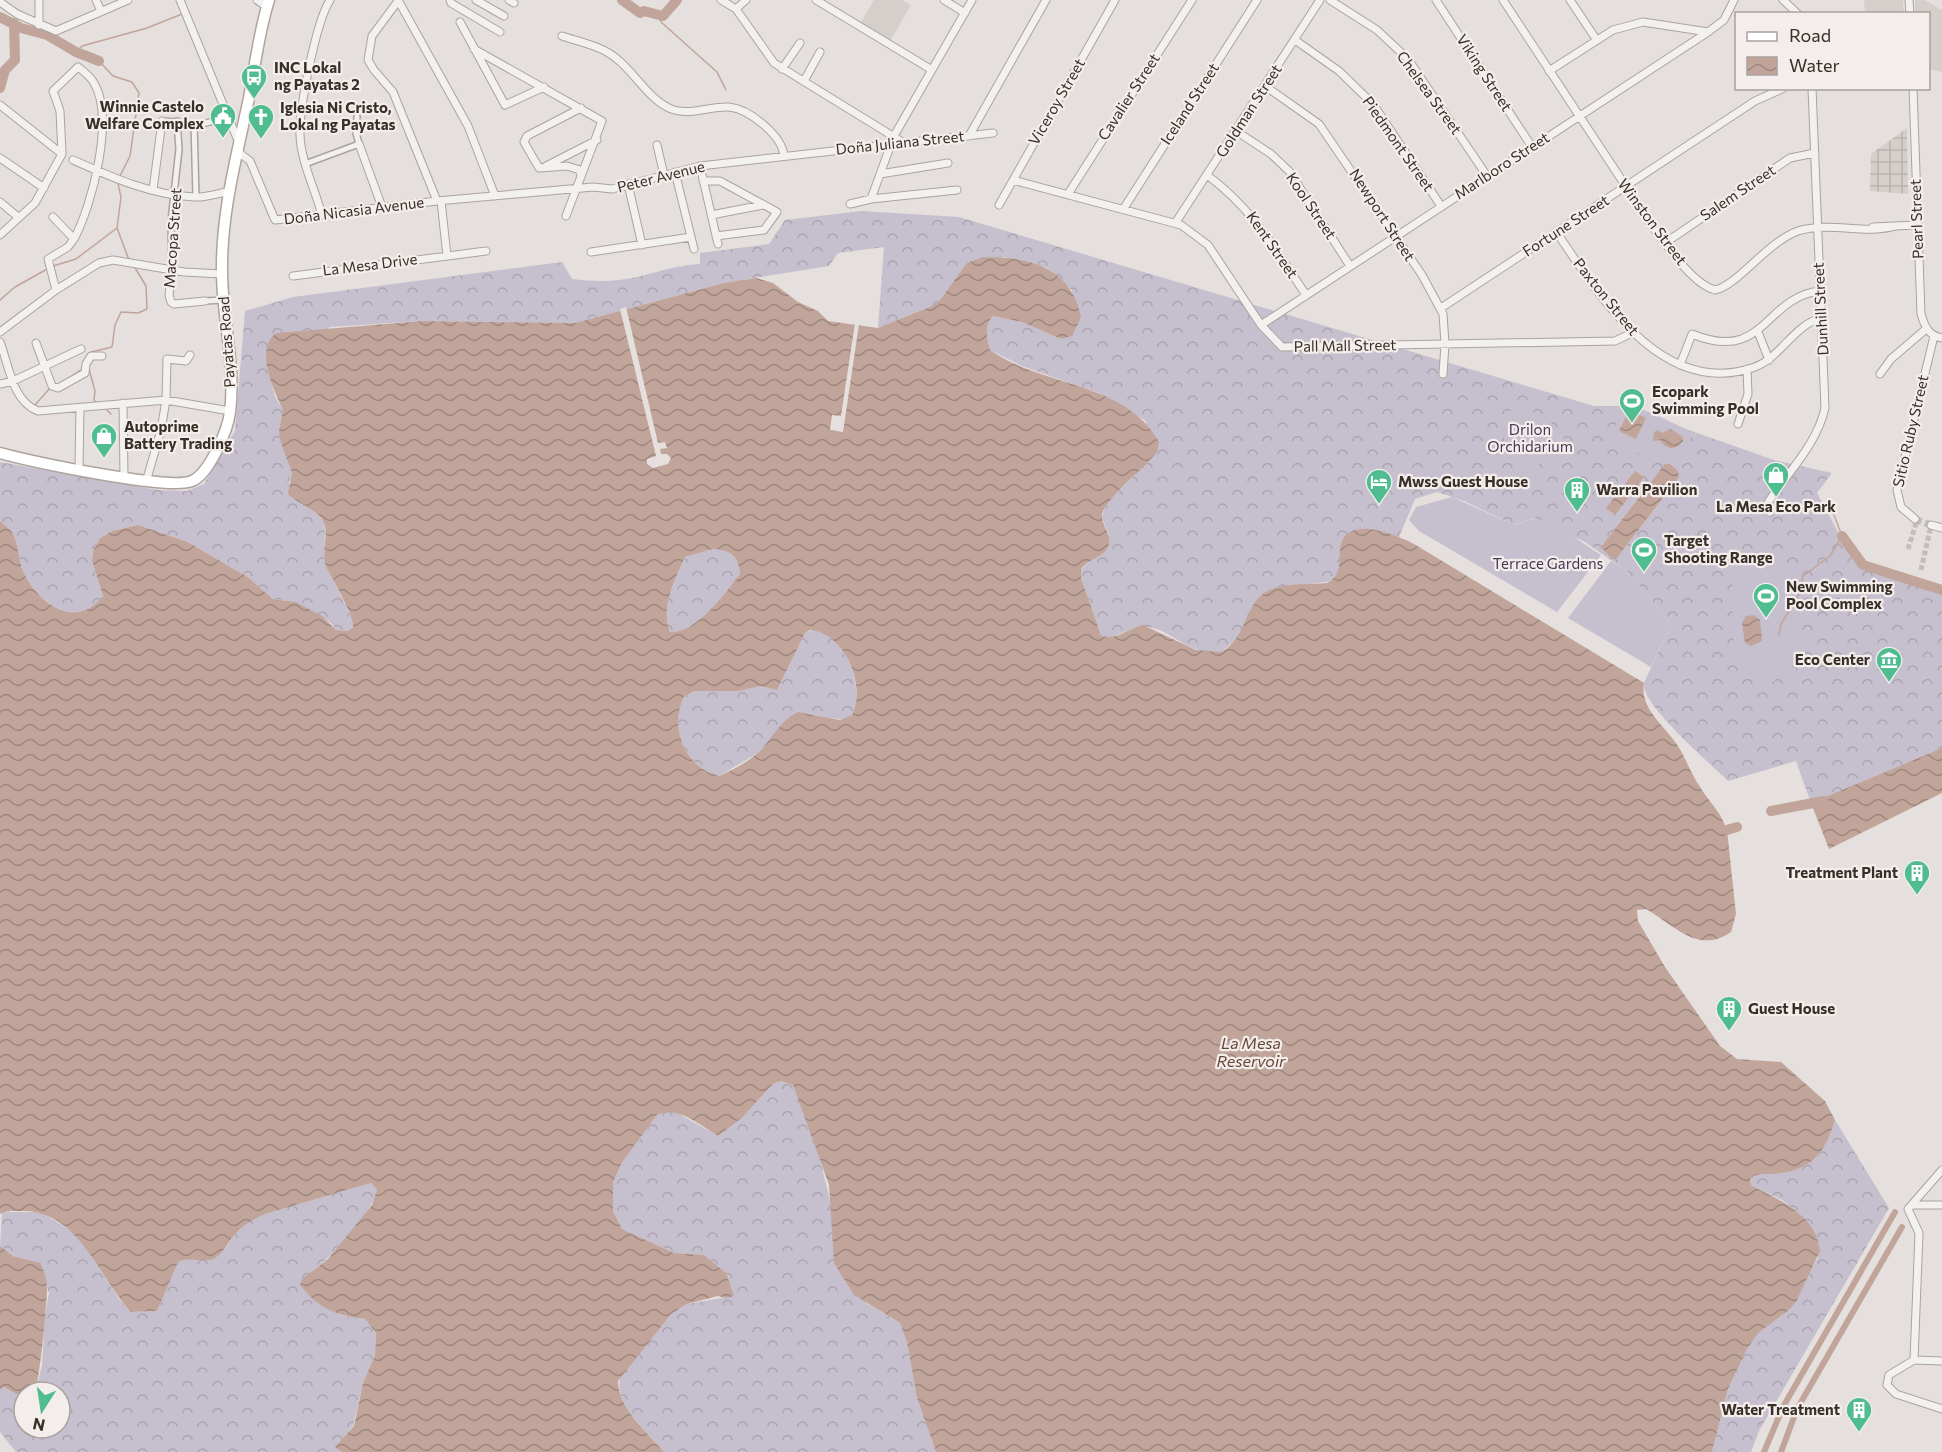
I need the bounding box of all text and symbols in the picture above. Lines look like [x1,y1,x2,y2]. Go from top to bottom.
legend [1735,12,1930,90]
text: Road [1789,24,1831,46]
street label: Viking Street [1453,31,1516,114]
street label: Chelsea Street [1394,47,1466,138]
street label: Cavalier Street [1093,50,1163,143]
text: Water [1789,54,1840,76]
street label: Viceroy Street [1024,55,1088,148]
place label: INC Lokal ng Payatas 2 [274,58,360,93]
street label: Iceland Street [1156,59,1222,148]
street label: Goldman Street [1211,61,1285,160]
bus stop icon: INC Lokal ng Payatas 2 [239,62,269,100]
street label: Piedmont Street [1359,92,1438,194]
place label: Winnie Castelo Welfare Complex [85,97,204,132]
place label: Iglesia Ni Cristo, Lokal ng Payatas [280,98,396,133]
public building icon: Winnie Castelo Welfare Complex [208,101,238,139]
church icon: Iglesia Ni Cristo, Lokal ng Payatas [246,102,276,140]
street label: Doña Juliana Street [835,126,965,158]
street label: Marlboro Street [1451,128,1552,203]
street label: Peter Avenue [615,156,707,196]
street label: Salem Street [1696,160,1778,224]
street label: Newport Street [1346,165,1419,264]
street label: Kool Street [1283,169,1341,242]
street label: Winston Street [1614,175,1691,268]
street label: Pearl Street [1906,179,1926,259]
street label: Macopa Street [160,187,184,289]
street label: Fortune Street [1519,191,1612,260]
street label: Doña Nicasia Avenue [283,192,425,228]
street label: Kent Street [1243,208,1302,281]
street label: La Mesa Drive [321,249,418,279]
street label: Paxton Street [1570,254,1643,339]
street label: Dunhill Street [1809,262,1831,356]
street label: Payatas Road [214,296,238,388]
street label: Pall Mall Street [1293,335,1396,355]
street label: Sitio Ruby Street [1888,373,1932,489]
place label: Ecopark Swimming Pool [1652,382,1759,417]
sports icon: Ecopark Swimming Pool [1617,386,1647,424]
place label: Autoprime Battery Trading [124,417,232,452]
park label: Drilon Orchidarium [1487,420,1573,455]
shop icon: Autoprime Battery Trading [89,421,119,459]
shop icon: La Mesa Eco Park [1761,460,1791,498]
hotel icon: Mwss Guest House [1364,467,1394,505]
place label: Mwss Guest House [1398,472,1528,490]
building icon: Warra Pavilion [1562,475,1592,513]
place label: Warra Pavilion [1596,480,1697,498]
place label: La Mesa Eco Park [1716,497,1836,515]
place label: Target Shooting Range [1664,531,1773,566]
sports icon: Target Shooting Range [1629,535,1659,573]
park label: Terrace Gardens [1493,554,1604,572]
place label: New Swimming Pool Complex [1786,577,1893,612]
sports icon: New Swimming Pool Complex [1751,581,1781,619]
museum icon: Eco Center [1874,645,1904,683]
place label: Eco Center [1795,650,1870,668]
building icon: Treatment Plant [1902,858,1932,896]
place label: Treatment Plant [1786,863,1898,881]
building icon: Guest House [1714,994,1744,1032]
place label: Guest House [1748,999,1835,1017]
water label: La Mesa Reservoir [1217,1033,1286,1070]
north arrow [12,1380,72,1440]
building icon: Water Treatment [1844,1395,1874,1433]
place label: Water Treatment [1721,1400,1840,1418]
text: N [31,1415,47,1436]

